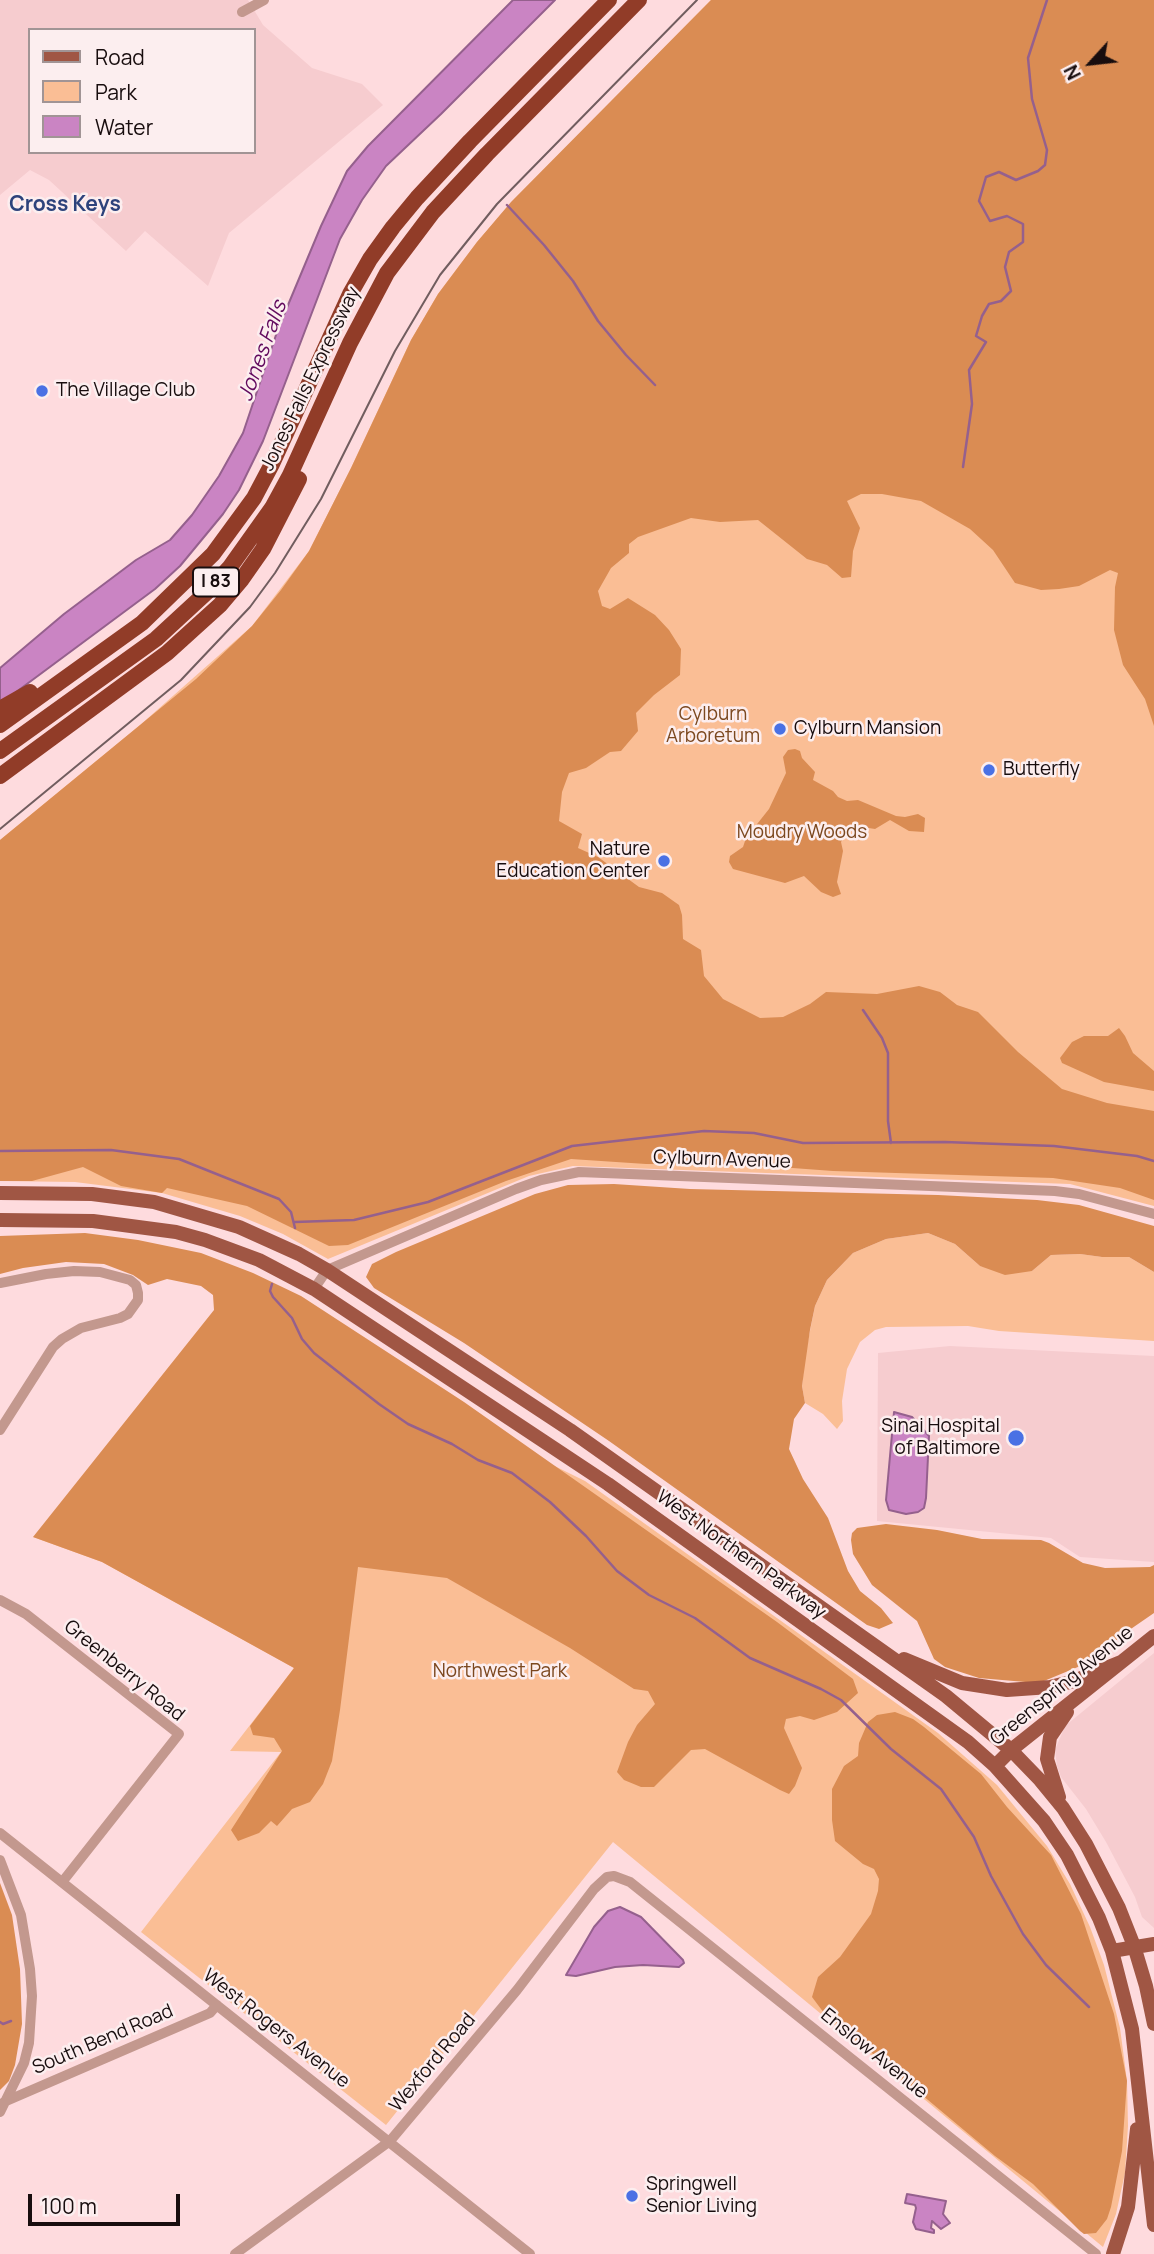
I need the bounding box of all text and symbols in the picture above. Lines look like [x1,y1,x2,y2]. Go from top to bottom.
legend [28,28,256,154]
north arrow [1056,28,1126,98]
text: Road [95,43,145,71]
text: N [1058,61,1087,85]
text: Park [95,78,137,106]
text: Water [95,113,153,141]
district label: Cross Keys [9,192,121,218]
street label: Jones Falls Expressway [256,283,366,475]
water label: Jones Falls [233,297,293,405]
place label: The Village Club [56,380,195,402]
marker: The Village Club [34,383,50,399]
road number: I 83 [193,568,239,596]
park label: Cylburn Arboretum [666,704,760,748]
place label: Cylburn Mansion [794,718,941,740]
marker: Cylburn Mansion [772,721,788,737]
place label: Butterfly [1003,759,1080,781]
marker: Butterfly [981,762,997,778]
park label: Moudry Woods [737,822,867,844]
place label: Nature Education Center [496,839,650,883]
marker: Nature Education Center [656,853,672,869]
street label: Cylburn Avenue [653,1146,791,1174]
place label: Sinai Hospital of Baltimore [881,1416,1000,1460]
marker: Sinai Hospital of Baltimore [1006,1428,1026,1448]
street label: West Northern Parkway [652,1486,830,1624]
street label: Greenberry Road [59,1616,189,1726]
street label: Greenspring Avenue [986,1621,1138,1751]
park label: Northwest Park [433,1661,567,1683]
street label: West Rogers Avenue [198,1965,354,2093]
street label: South Bend Road [29,2000,177,2080]
street label: Enslow Avenue [816,2004,932,2104]
street label: Wexford Road [385,2009,481,2117]
place label: Springwell Senior Living [646,2174,757,2218]
scale bar [32,2180,184,2224]
marker: Springwell Senior Living [624,2188,640,2204]
text: 100 m [41,2192,97,2220]

